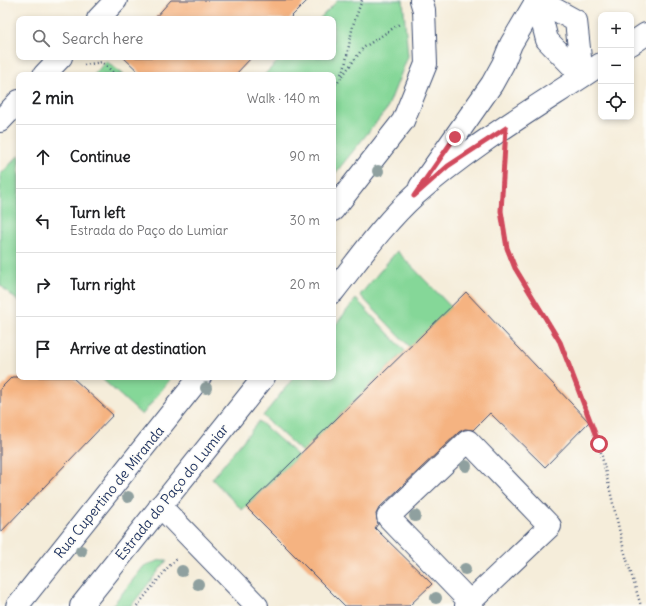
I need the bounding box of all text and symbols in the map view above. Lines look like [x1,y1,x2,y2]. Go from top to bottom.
map controls [598,12,634,120]
button: + [598,12,634,48]
search box [16,16,336,60]
icon: search [30,27,52,49]
text: Search here [62,29,143,48]
button: − [598,48,634,84]
button: locate [598,84,634,120]
text: 2 min [32,87,74,109]
text: Walk · 140 m [247,90,320,107]
route end [446,128,464,146]
icon: ahead [32,146,54,168]
text: Continue [70,147,131,166]
text: 90 m [289,148,320,165]
text: Turn left [70,203,125,222]
icon: left [32,210,54,232]
text: 30 m [290,212,320,229]
text: Estrada do Paço do Lumiar [70,222,228,239]
icon: right [32,274,54,296]
text: Turn right [70,275,135,294]
text: 20 m [290,276,320,293]
icon: arrive [32,338,54,360]
text: Arrive at destination [70,339,206,358]
street label: Estrada do Paço do Lumiar [111,420,233,564]
street label: Rua Cupertino de Miranda [50,422,168,562]
route start [590,435,608,453]

